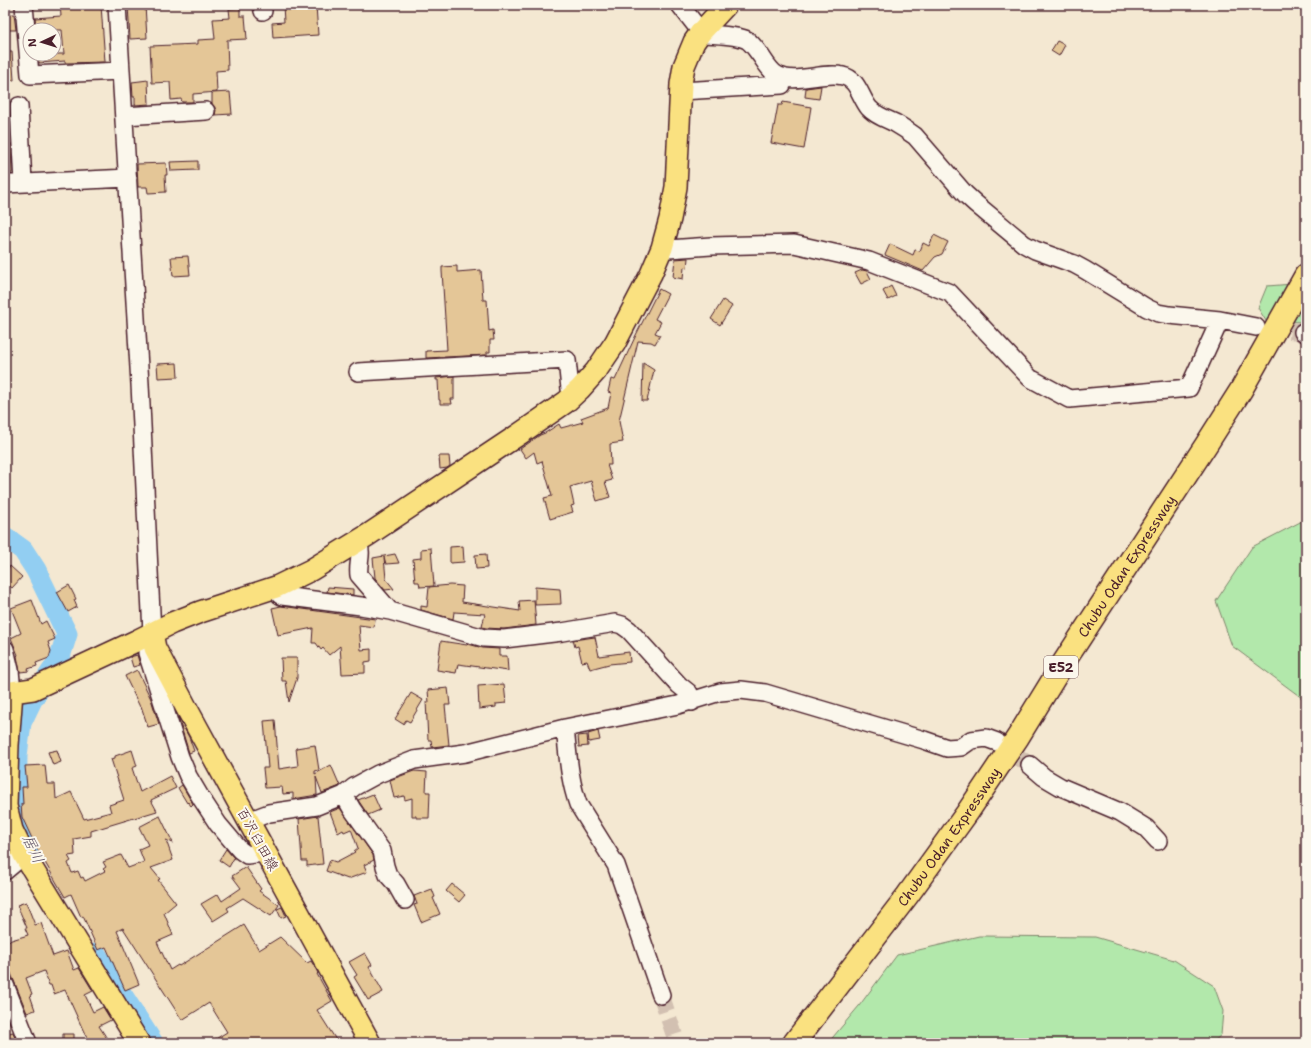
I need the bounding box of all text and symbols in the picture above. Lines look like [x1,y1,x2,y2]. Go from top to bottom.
north arrow [22,22,62,62]
text: N [25,38,40,48]
street label: Chubu Odan Expressway [1074,492,1180,641]
road number: E52 [1044,656,1078,678]
street label: Chubu Odan Expressway [893,764,1004,910]
street label: 百沢臼田線 [233,804,283,874]
water label: 居川 [18,831,48,867]

